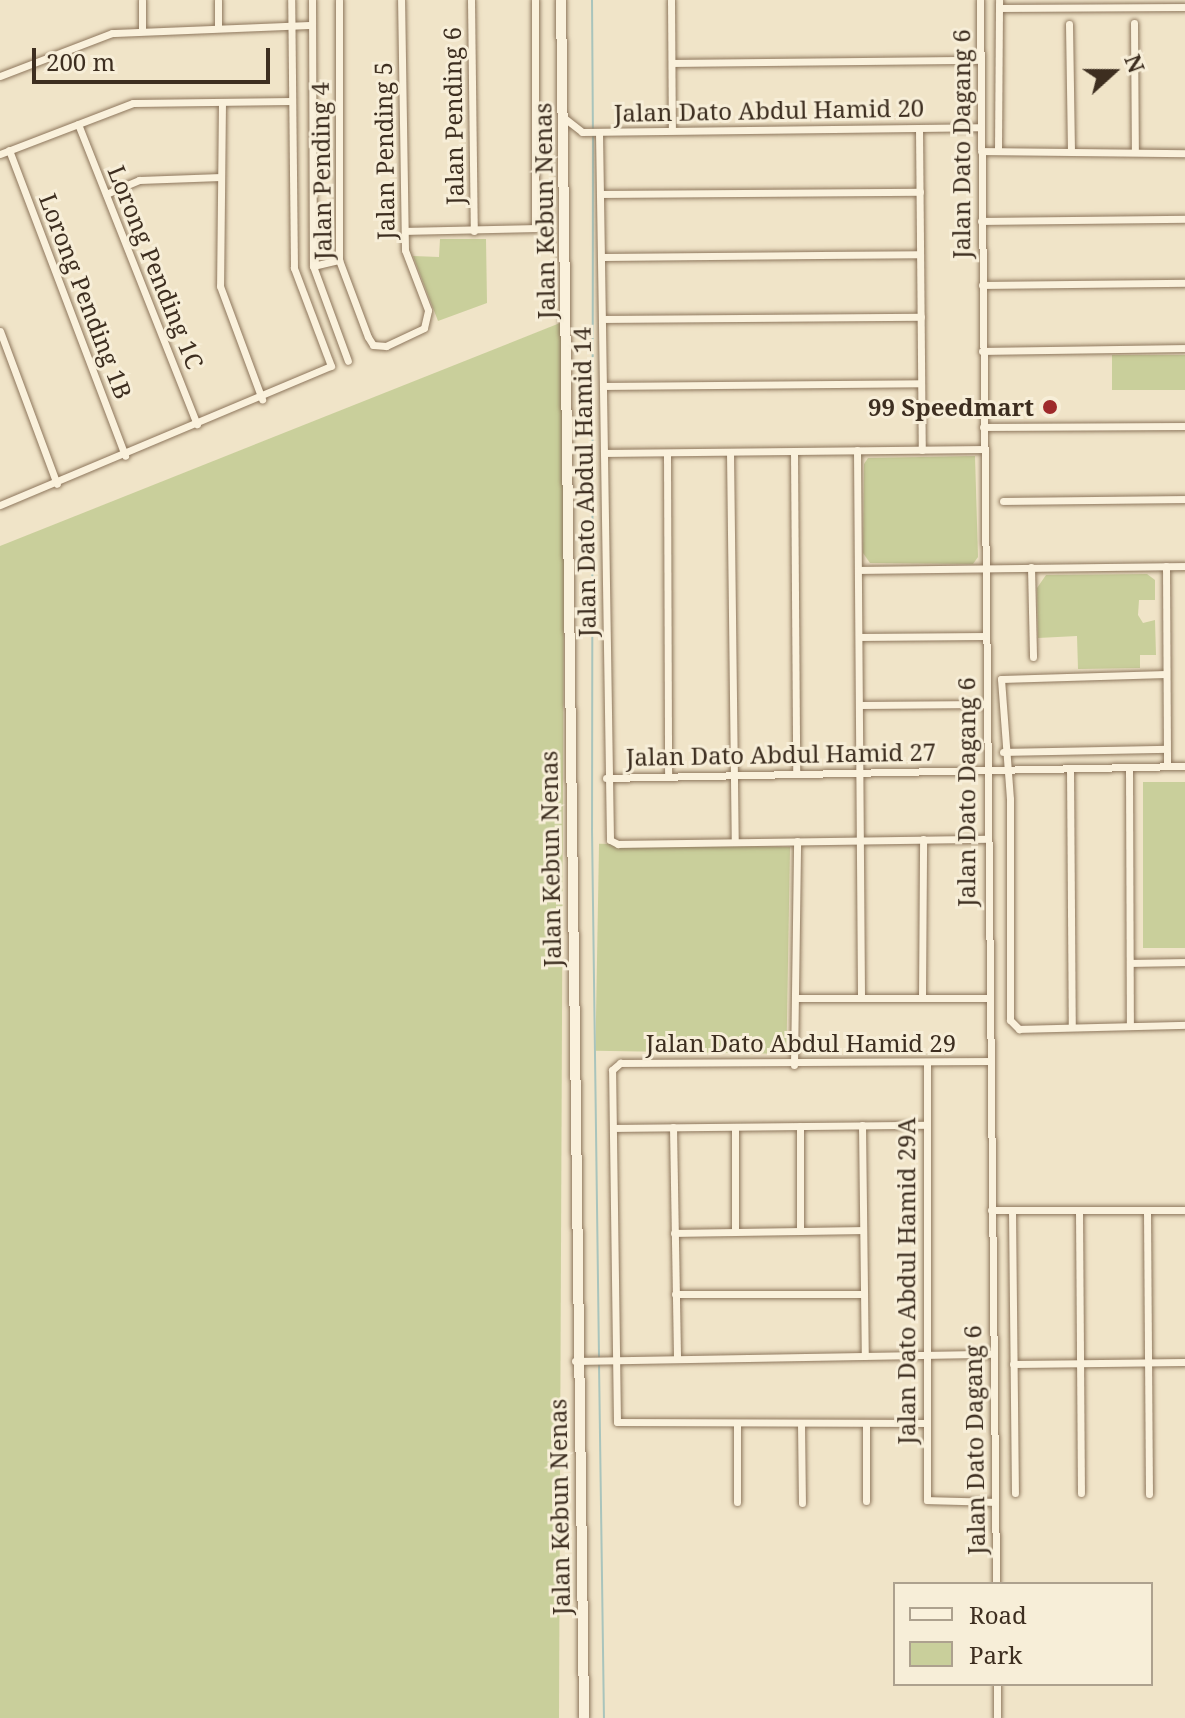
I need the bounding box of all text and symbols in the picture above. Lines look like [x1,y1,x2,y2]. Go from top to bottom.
street label: Jalan Pending 6 [437,27,469,205]
street label: Jalan Dato Dagang 6 [947,29,975,259]
scale bar [36,32,274,82]
north arrow [1073,32,1153,112]
text: 200 m [46,45,115,78]
text: N [1118,50,1153,77]
street label: Jalan Pending 5 [368,62,400,240]
street label: Jalan Pending 4 [305,82,337,260]
street label: Jalan Dato Abdul Hamid 20 [614,93,924,127]
street label: Jalan Kebun Nenas [528,102,560,320]
street label: Lorong Pending 1C [102,161,210,373]
street label: Lorong Pending 1B [34,189,138,403]
street label: Jalan Dato Abdul Hamid 14 [567,327,601,637]
place label: 99 Speedmart [868,393,1034,421]
marker: 99 Speedmart [1041,398,1059,416]
street label: Jalan Dato Dagang 6 [952,677,980,907]
street label: Jalan Dato Abdul Hamid 27 [626,737,936,771]
street label: Jalan Kebun Nenas [534,750,566,968]
street label: Jalan Dato Abdul Hamid 29 [646,1029,956,1057]
street label: Jalan Dato Abdul Hamid 29A [892,1117,920,1445]
street label: Jalan Dato Dagang 6 [958,1325,990,1555]
street label: Jalan Kebun Nenas [543,1398,575,1616]
legend [893,1582,1153,1686]
text: Road [969,1598,1027,1631]
text: Park [969,1638,1022,1671]

